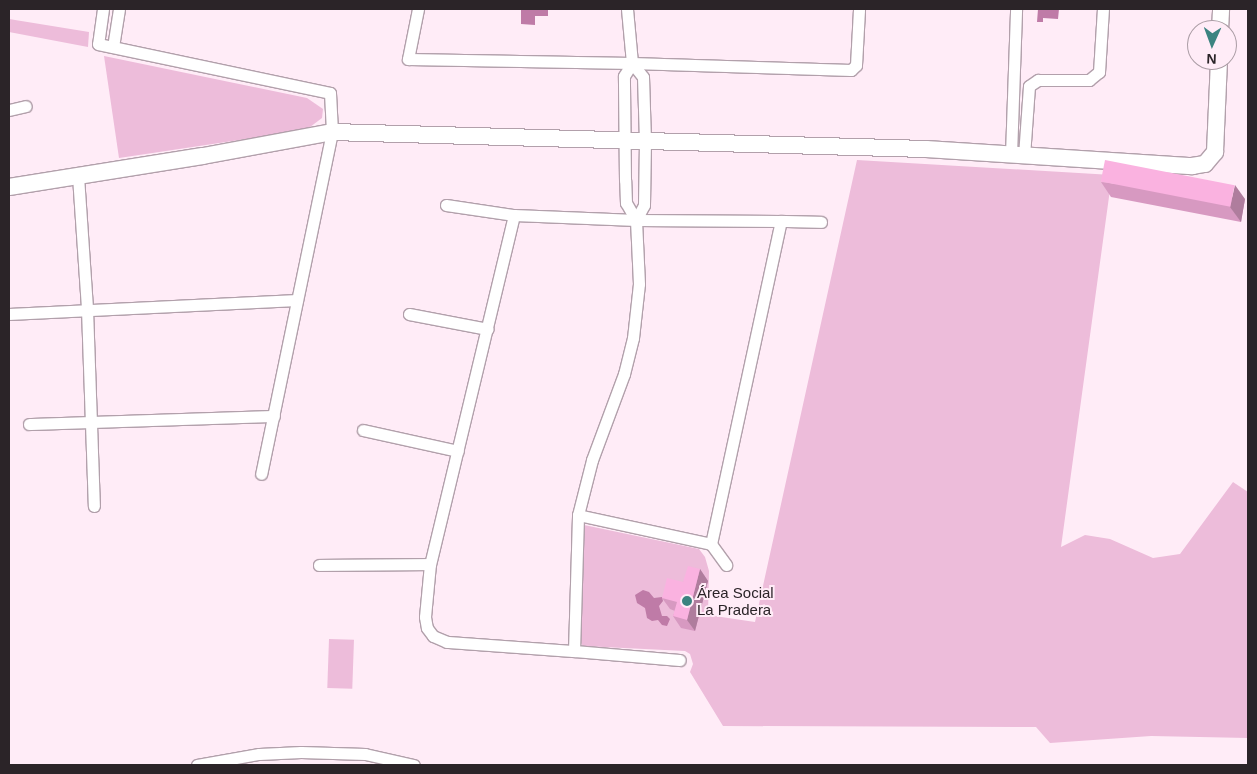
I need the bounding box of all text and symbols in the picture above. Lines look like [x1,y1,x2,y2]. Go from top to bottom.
north arrow [1187,20,1237,70]
text: N [1206,51,1217,67]
place label: Área Social La Pradera [697,583,774,618]
marker: Área Social La Pradera [681,595,693,607]

